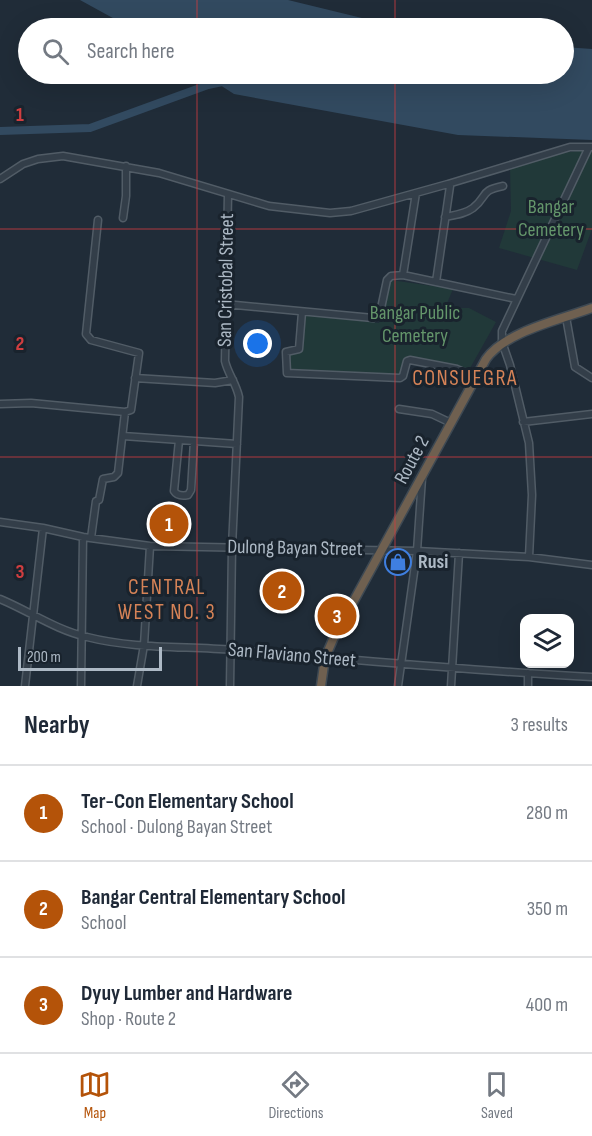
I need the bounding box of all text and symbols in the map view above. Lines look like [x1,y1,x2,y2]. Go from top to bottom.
search box [18,18,574,84]
icon: search [39,35,72,68]
text: Search here [87,38,174,65]
text: 1 [16,103,24,127]
park label: Bangar Cemetery [518,195,584,242]
street label: San Cristobal Street [213,213,239,347]
park label: Bangar Public Cemetery [370,301,460,348]
your location [243,329,272,358]
text: 2 [16,332,24,356]
district label: CONSUEGRA [412,365,518,392]
street label: Route 2 [389,432,435,488]
pin: 1 [150,502,188,546]
street label: Dulong Bayan Street [227,535,363,561]
shop icon: Rusi [383,547,413,577]
place label: Rusi [418,550,448,574]
text: 3 [16,560,25,584]
pin: 2 [262,568,302,614]
district label: CENTRAL WEST NO. 3 [118,574,216,626]
pin: 3 [318,594,356,638]
map controls [520,614,574,668]
button: layers [520,614,574,668]
street label: San Flaviano Street [227,637,357,673]
scale bar [18,644,162,672]
text: 200 m [27,648,61,667]
text: Nearby [24,710,90,741]
text: 3 results [511,713,568,737]
text: Ter-Con Elementary School [81,788,294,815]
text: 1 [40,801,47,825]
text: 280 m [526,801,568,825]
text: School · Dulong Bayan Street [81,815,272,839]
text: Bangar Central Elementary School [81,884,346,911]
text: 2 [39,897,48,921]
text: 350 m [527,897,568,921]
text: School [81,911,126,935]
text: Dyuy Lumber and Hardware [81,980,292,1007]
text: 3 [39,993,48,1017]
text: 400 m [526,993,568,1017]
text: Shop · Route 2 [81,1007,176,1031]
tab: Map [78,1068,111,1123]
tab: Directions [268,1068,323,1123]
tab: Saved [480,1068,513,1123]

